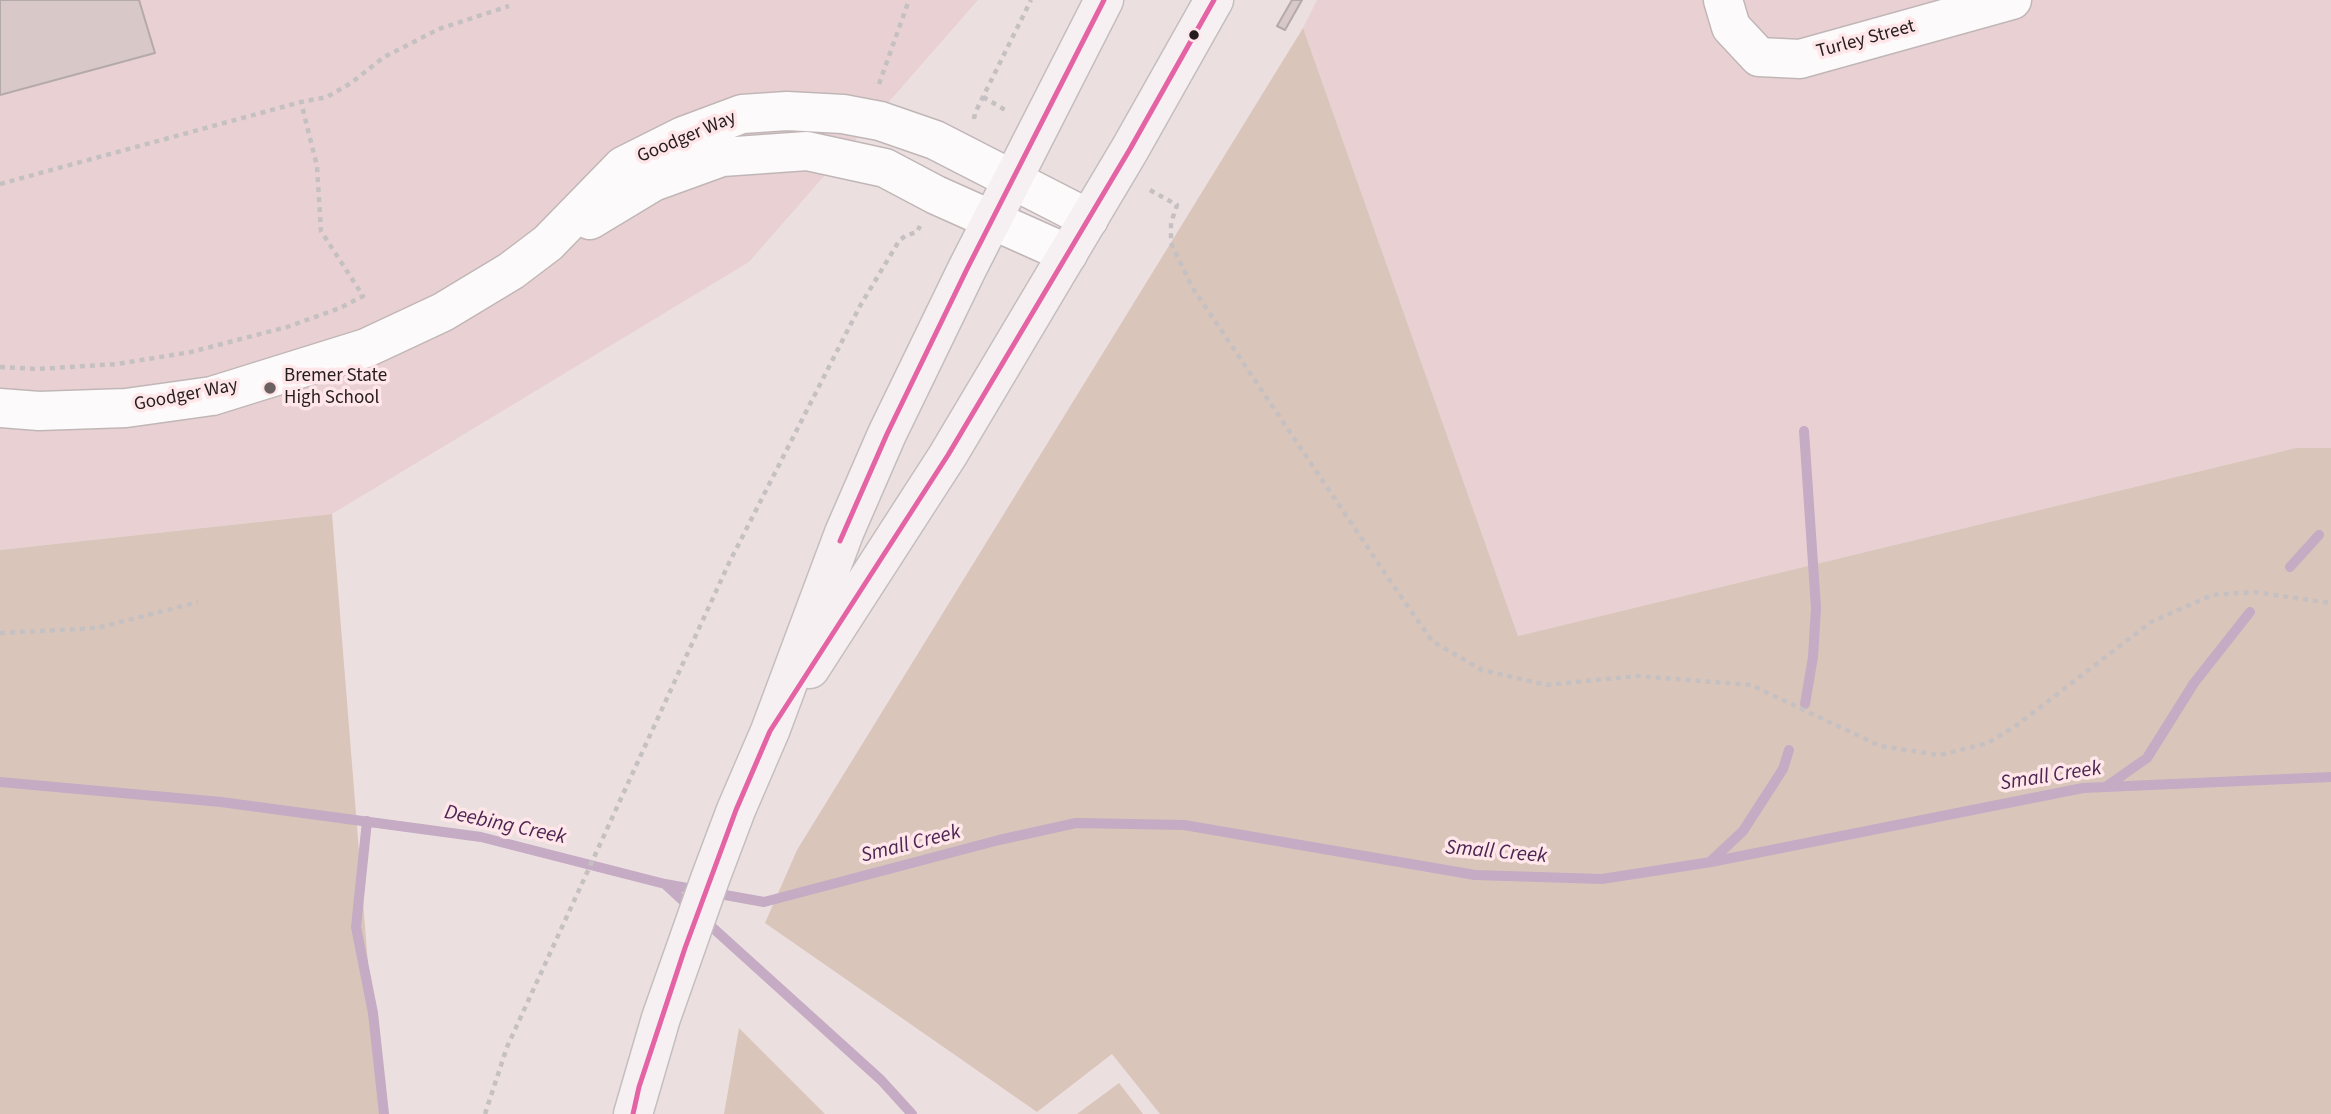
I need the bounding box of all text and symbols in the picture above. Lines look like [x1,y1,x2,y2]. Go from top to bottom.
street label: Turley Street [1814,16,1918,64]
unlabelled marker [1187,28,1201,42]
street label: Goodger Way [634,107,740,169]
place label: Bremer State High School [284,366,387,410]
street label: Goodger Way [132,375,240,417]
marker: Bremer State High School [262,380,278,396]
water label: Small Creek [1999,757,2103,797]
water label: Deebing Creek [442,801,568,851]
water label: Small Creek [858,820,964,870]
water label: Small Creek [1444,836,1548,870]

